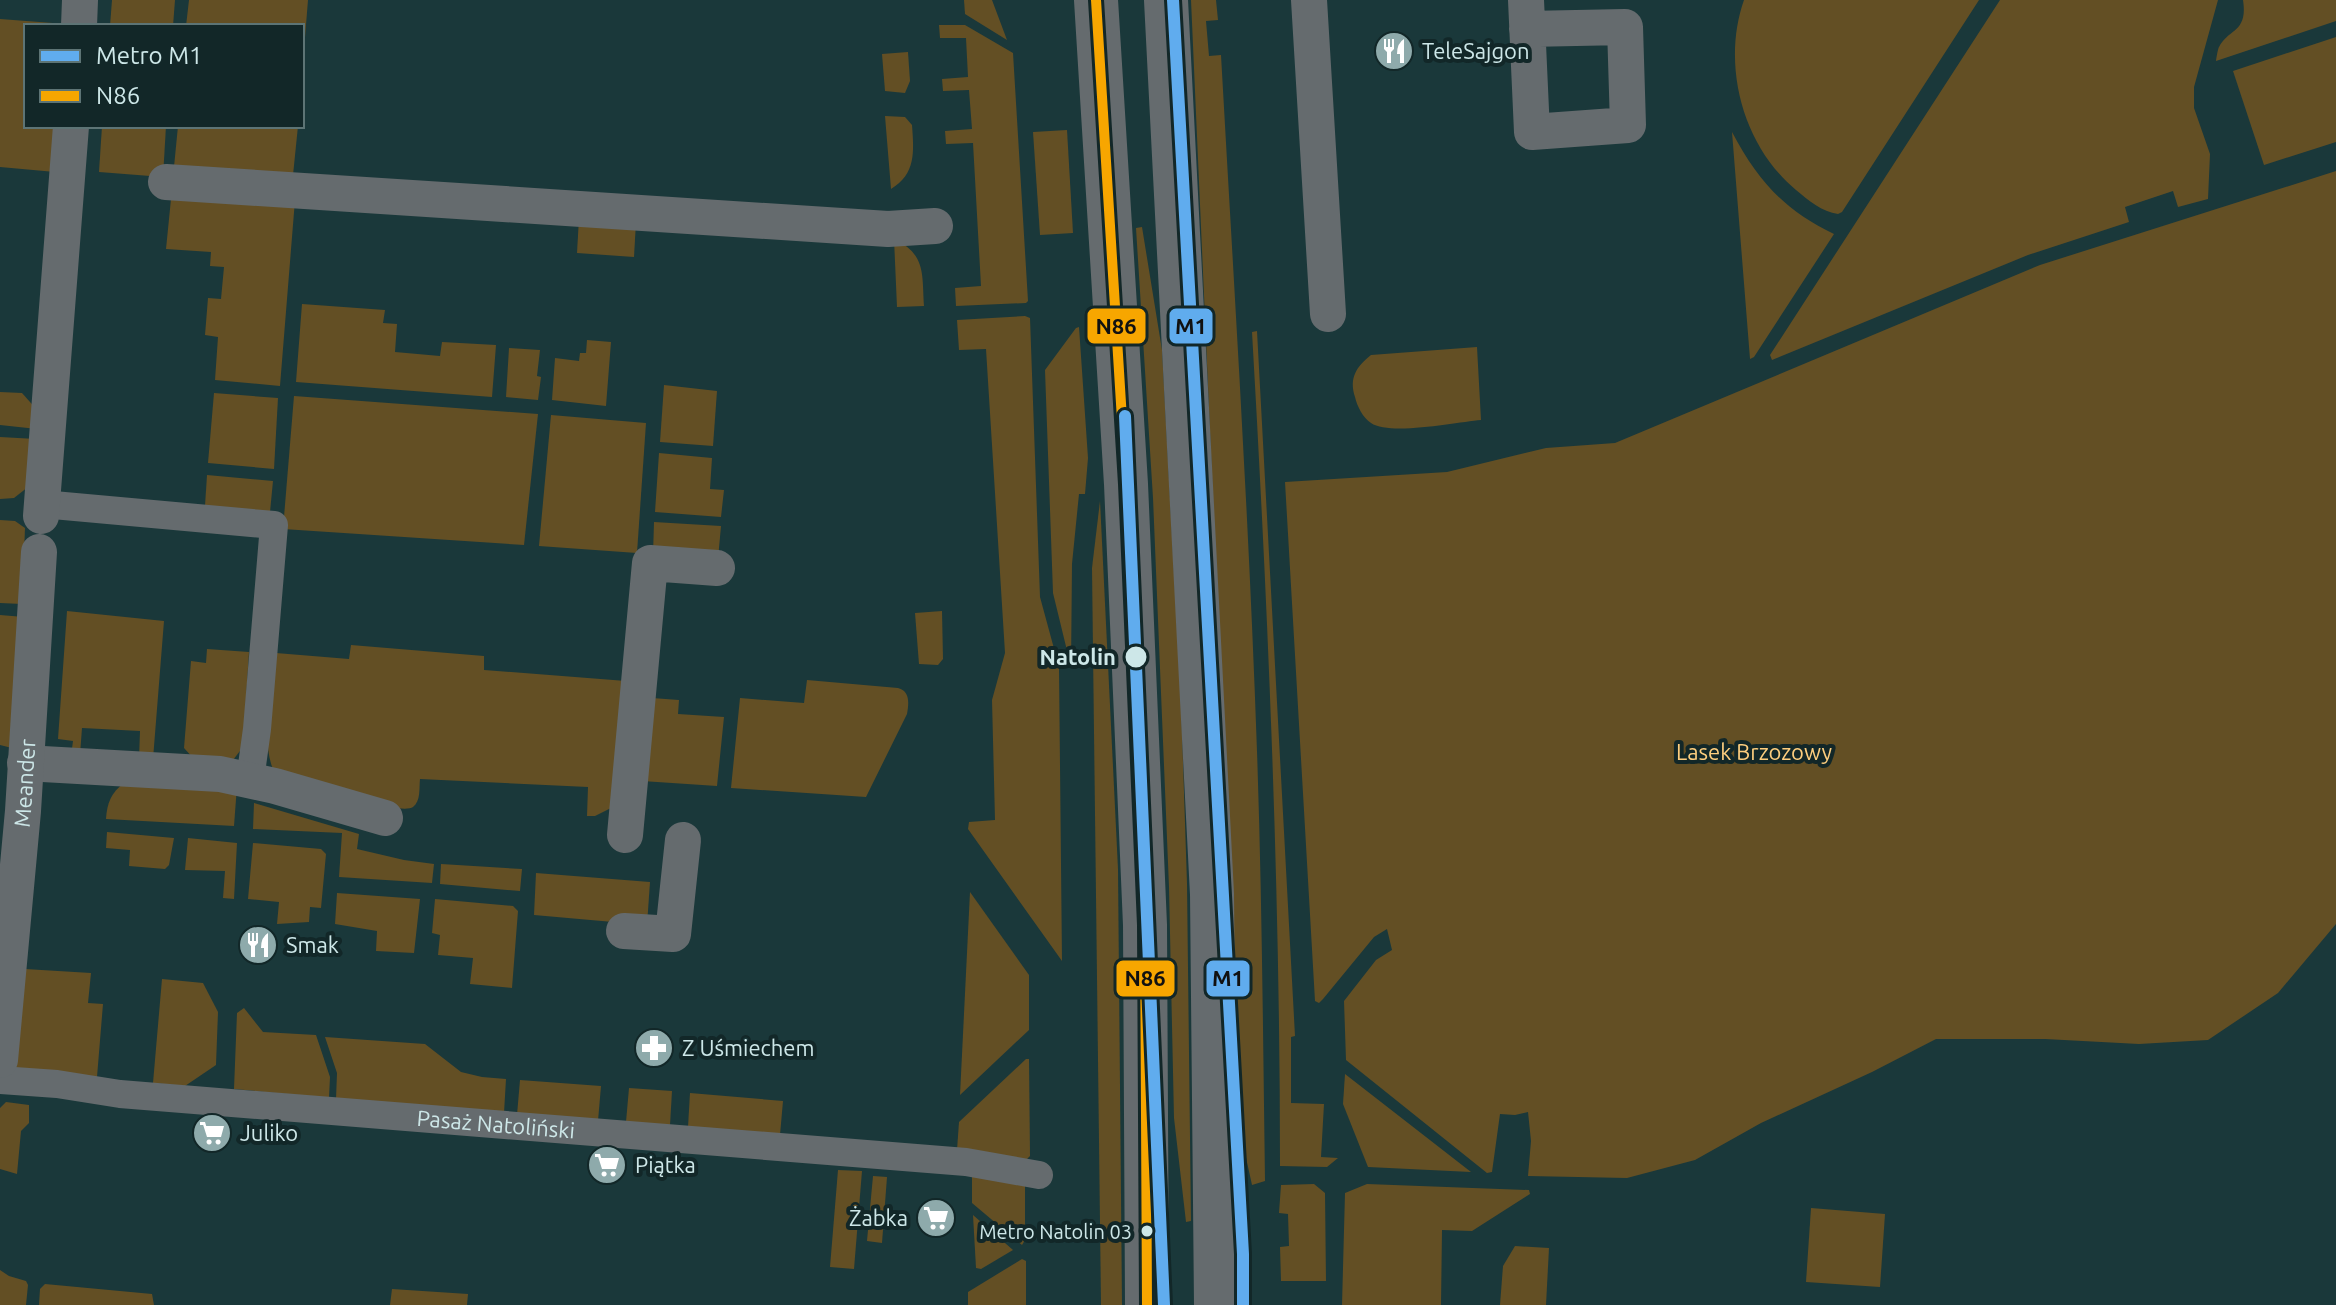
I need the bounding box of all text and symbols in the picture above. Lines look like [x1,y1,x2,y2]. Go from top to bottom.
legend [24,24,304,128]
restaurant icon: TeleSajgon [1373,30,1415,72]
place label: TeleSajgon [1422,38,1530,63]
text: Metro M1 [96,42,203,69]
text: N86 [96,82,140,109]
line badge: N86 [1086,307,1147,345]
line badge: M1 [1168,307,1214,345]
text: N86 [1095,313,1137,338]
text: M1 [1175,313,1207,338]
place label: Natolin [1040,644,1116,669]
marker: Natolin [1123,644,1149,670]
street label: Meander [9,737,39,828]
park label: Lasek Brzozowy [1676,739,1832,764]
restaurant icon: Smak [237,924,279,966]
place label: Smak [286,932,339,957]
line badge: N86 [1115,959,1176,998]
line badge: M1 [1205,959,1251,998]
text: N86 [1124,965,1166,990]
text: M1 [1212,965,1244,990]
pharmacy icon: Z Uśmiechem [633,1027,675,1069]
place label: Z Uśmiechem [682,1035,814,1060]
street label: Pasaż Natoliński [416,1105,576,1143]
supermarket icon: Juliko [191,1112,233,1154]
place label: Juliko [240,1120,298,1145]
supermarket icon: Piątka [586,1144,628,1186]
place label: Piątka [635,1152,696,1177]
supermarket icon: Żabka [915,1197,957,1239]
place label: Żabka [849,1205,908,1230]
place label: Metro Natolin 03 [979,1220,1132,1243]
marker: Metro Natolin 03 [1139,1223,1155,1239]

